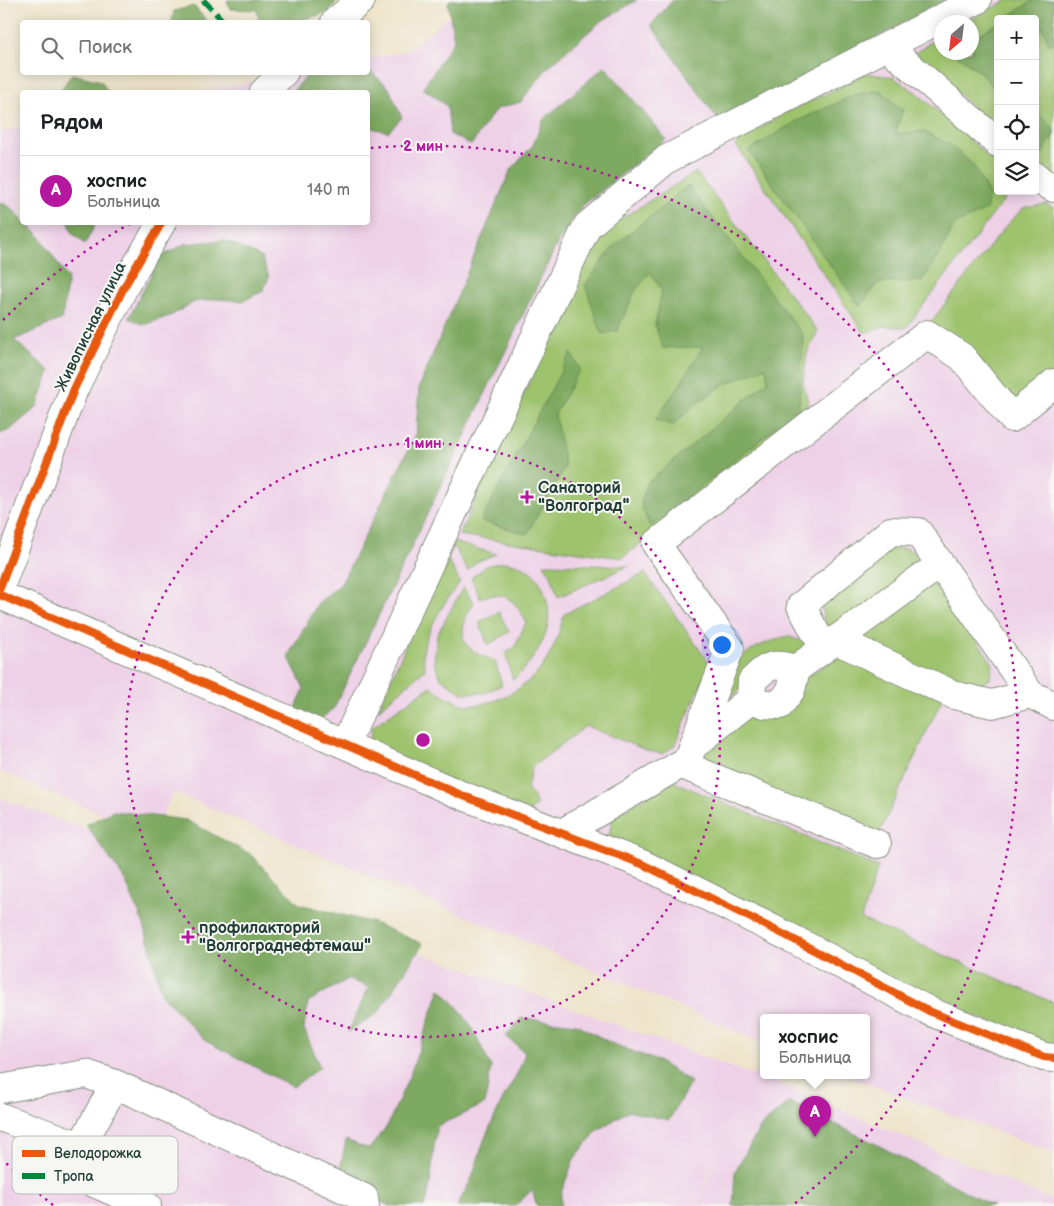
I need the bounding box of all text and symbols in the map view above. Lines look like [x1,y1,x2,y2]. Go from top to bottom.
north arrow [934,15,979,60]
map controls [994,15,1039,195]
button: + [994,15,1039,60]
search box [20,20,370,75]
icon: search [38,34,66,62]
text: Поиск [78,36,132,59]
button: − [994,60,1039,105]
button: locate [994,105,1039,150]
text: Рядом [40,110,103,135]
text: 2 мин [403,137,443,156]
button: layers [994,150,1039,195]
text: хоспис [87,170,147,193]
text: A [51,181,61,200]
text: 140 m [307,181,350,200]
text: Больница [87,193,160,212]
street label: Живописная улица [51,259,131,395]
text: 1 мин [404,434,442,453]
place label: Санаторий "Волгоград" [538,479,629,516]
marker: Санаторий "Волгоград" [520,490,534,504]
your location [709,632,735,658]
centre of rings [414,731,432,749]
place label: профилакторий "Волгограднефтемаш" [199,919,371,956]
marker: профилакторий "Волгограднефтемаш" [181,930,195,944]
popup [760,1014,870,1079]
text: хоспис [778,1026,838,1049]
text: Больница [778,1049,852,1068]
pin: A [799,1096,831,1137]
legend [12,1136,178,1194]
text: Велодорожка [54,1145,142,1162]
text: Тропа [54,1168,94,1185]

